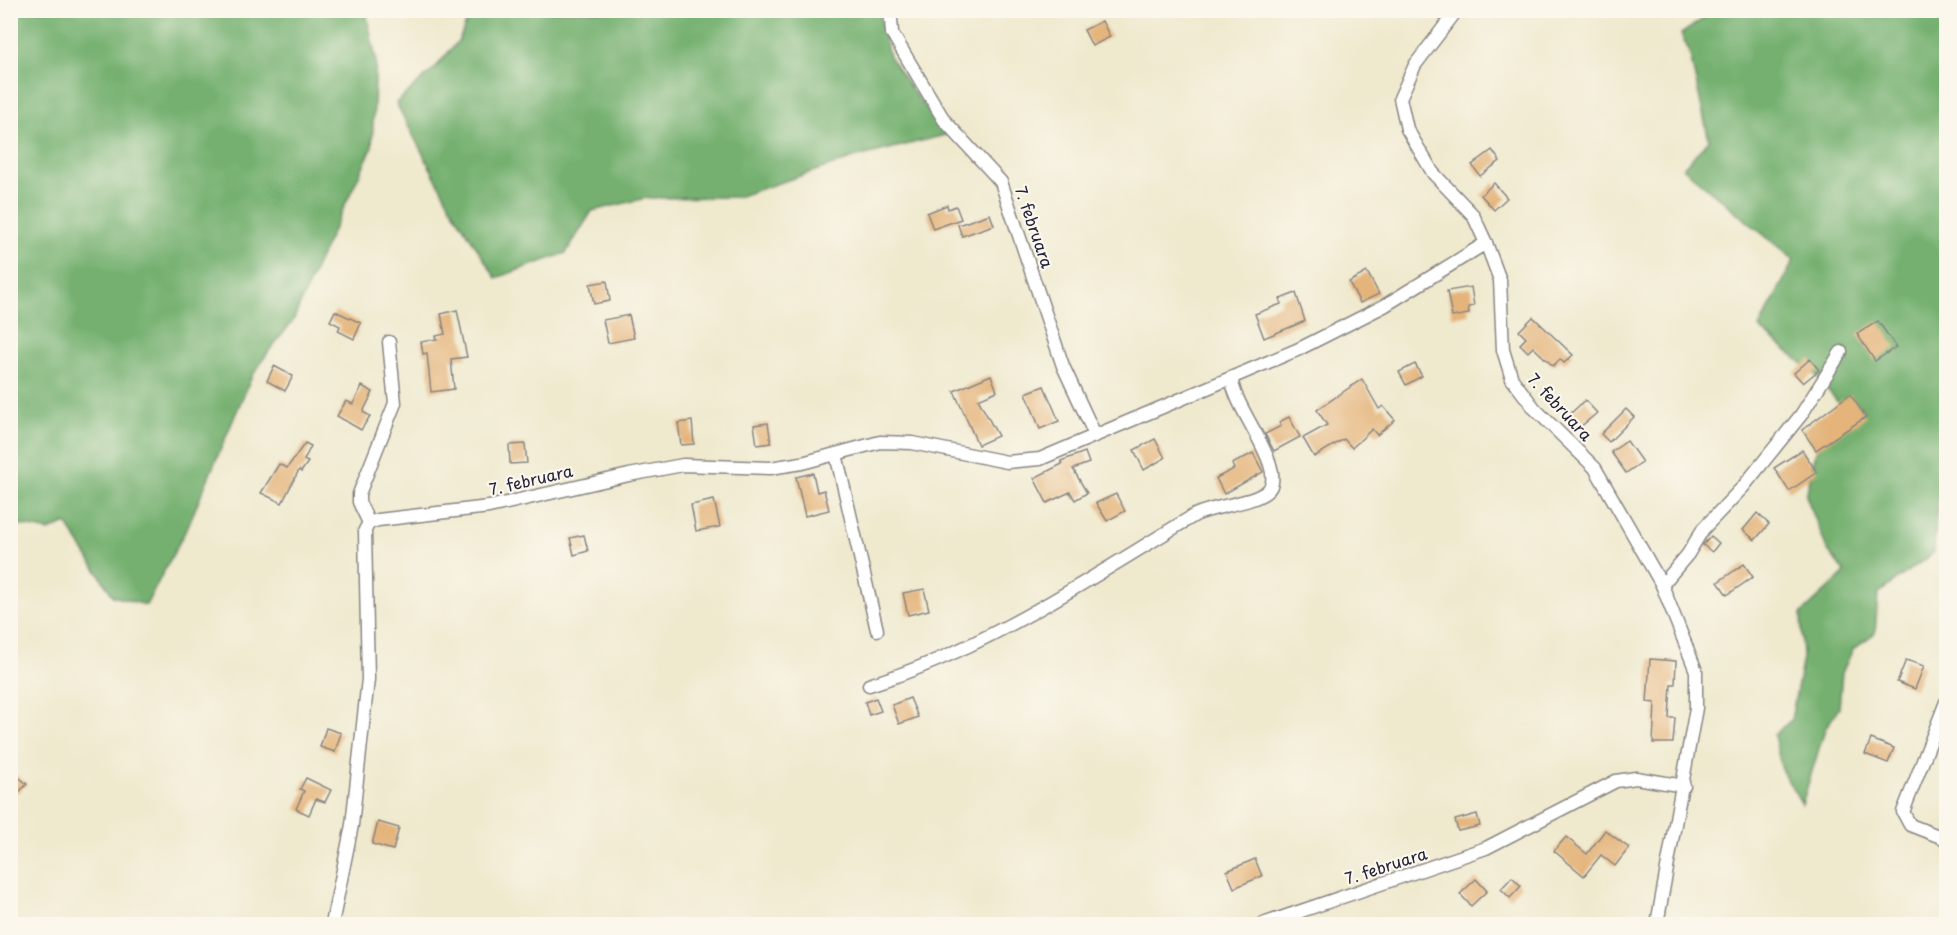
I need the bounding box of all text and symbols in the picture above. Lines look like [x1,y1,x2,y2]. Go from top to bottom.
street label: 7. februara [1010,182,1060,271]
street label: 7. februara [1523,367,1599,446]
street label: 7. februara [487,458,575,500]
street label: 7. februara [1341,840,1430,890]

